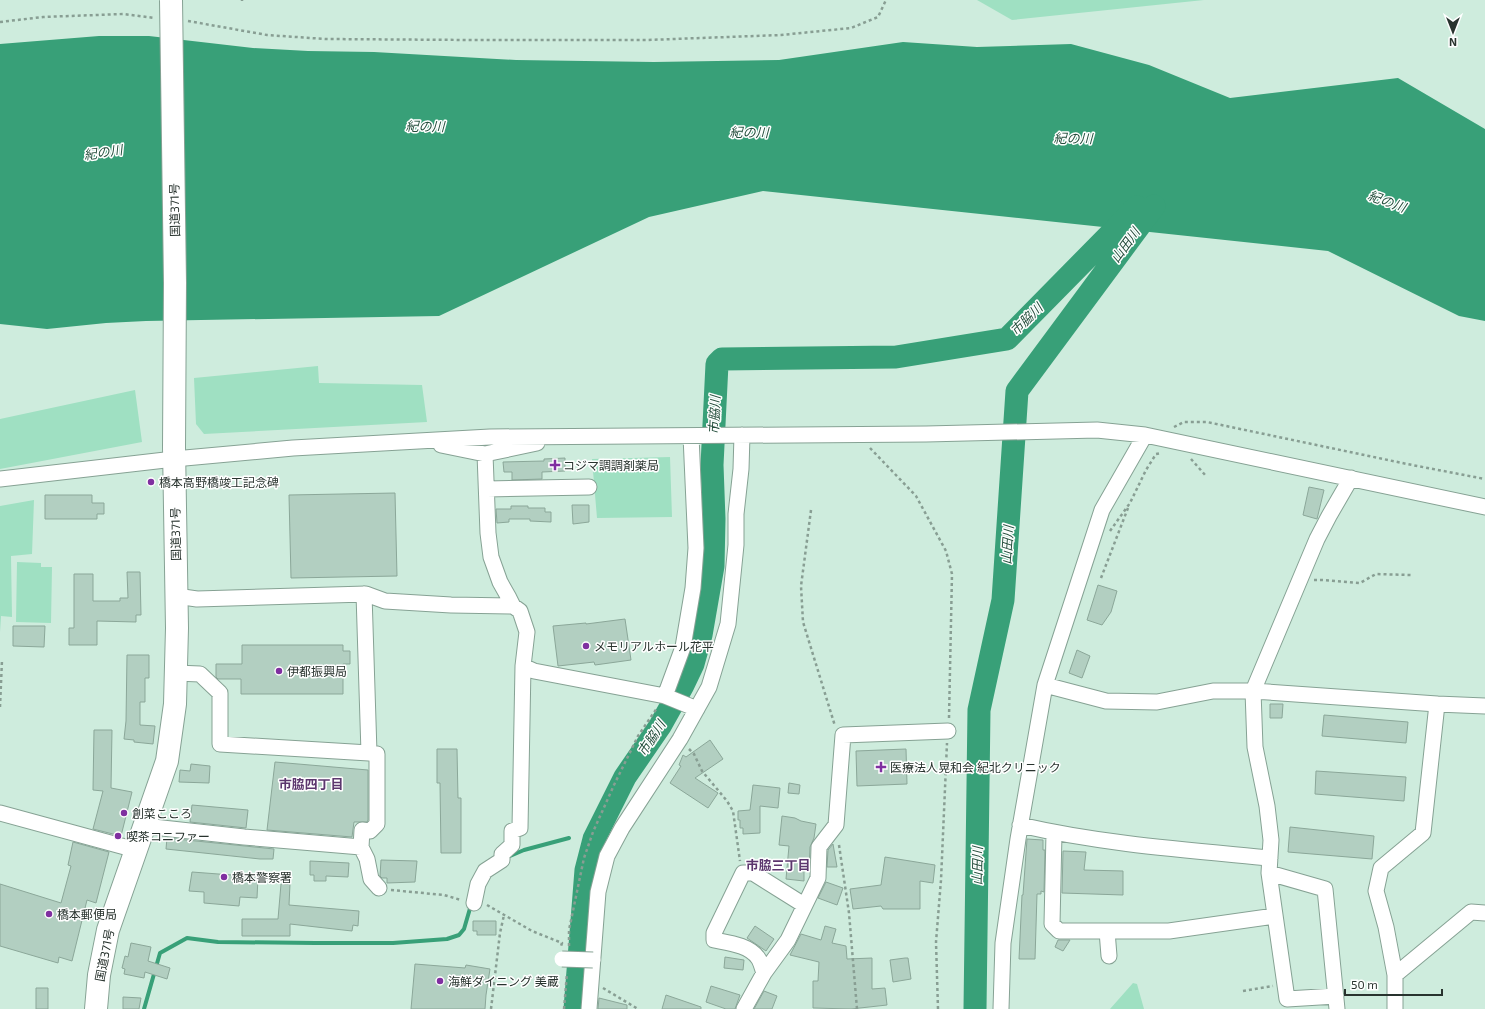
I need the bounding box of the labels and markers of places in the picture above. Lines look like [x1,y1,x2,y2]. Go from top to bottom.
place label: コジマ調調剤薬局 [563,458,659,472]
marker: コジマ調調剤薬局 [550,460,560,470]
place label: 橋本高野橋竣工記念碑 [159,475,279,489]
marker: 橋本高野橋竣工記念碑 [146,477,156,487]
place label: メモリアルホール花平 [594,639,714,653]
marker: メモリアルホール花平 [581,641,591,651]
place label: 伊都振興局 [287,664,347,678]
marker: 伊都振興局 [274,666,284,676]
place label: 医療法人晃和会 紀北クリニック [890,760,1061,774]
marker: 医療法人晃和会 紀北クリニック [875,761,887,773]
place label: 創菜こころ [132,806,192,820]
marker: 創菜こころ [119,808,129,818]
place label: 喫茶コニファー [126,829,210,843]
marker: 喫茶コニファー [113,831,123,841]
place label: 橋本警察署 [232,870,292,884]
marker: 橋本警察署 [219,872,229,882]
place label: 橋本郵便局 [57,907,117,921]
marker: 橋本郵便局 [44,909,54,919]
place label: 海鮮ダイニング 美蔵 [448,974,559,988]
marker: 海鮮ダイニング 美蔵 [435,976,445,986]

